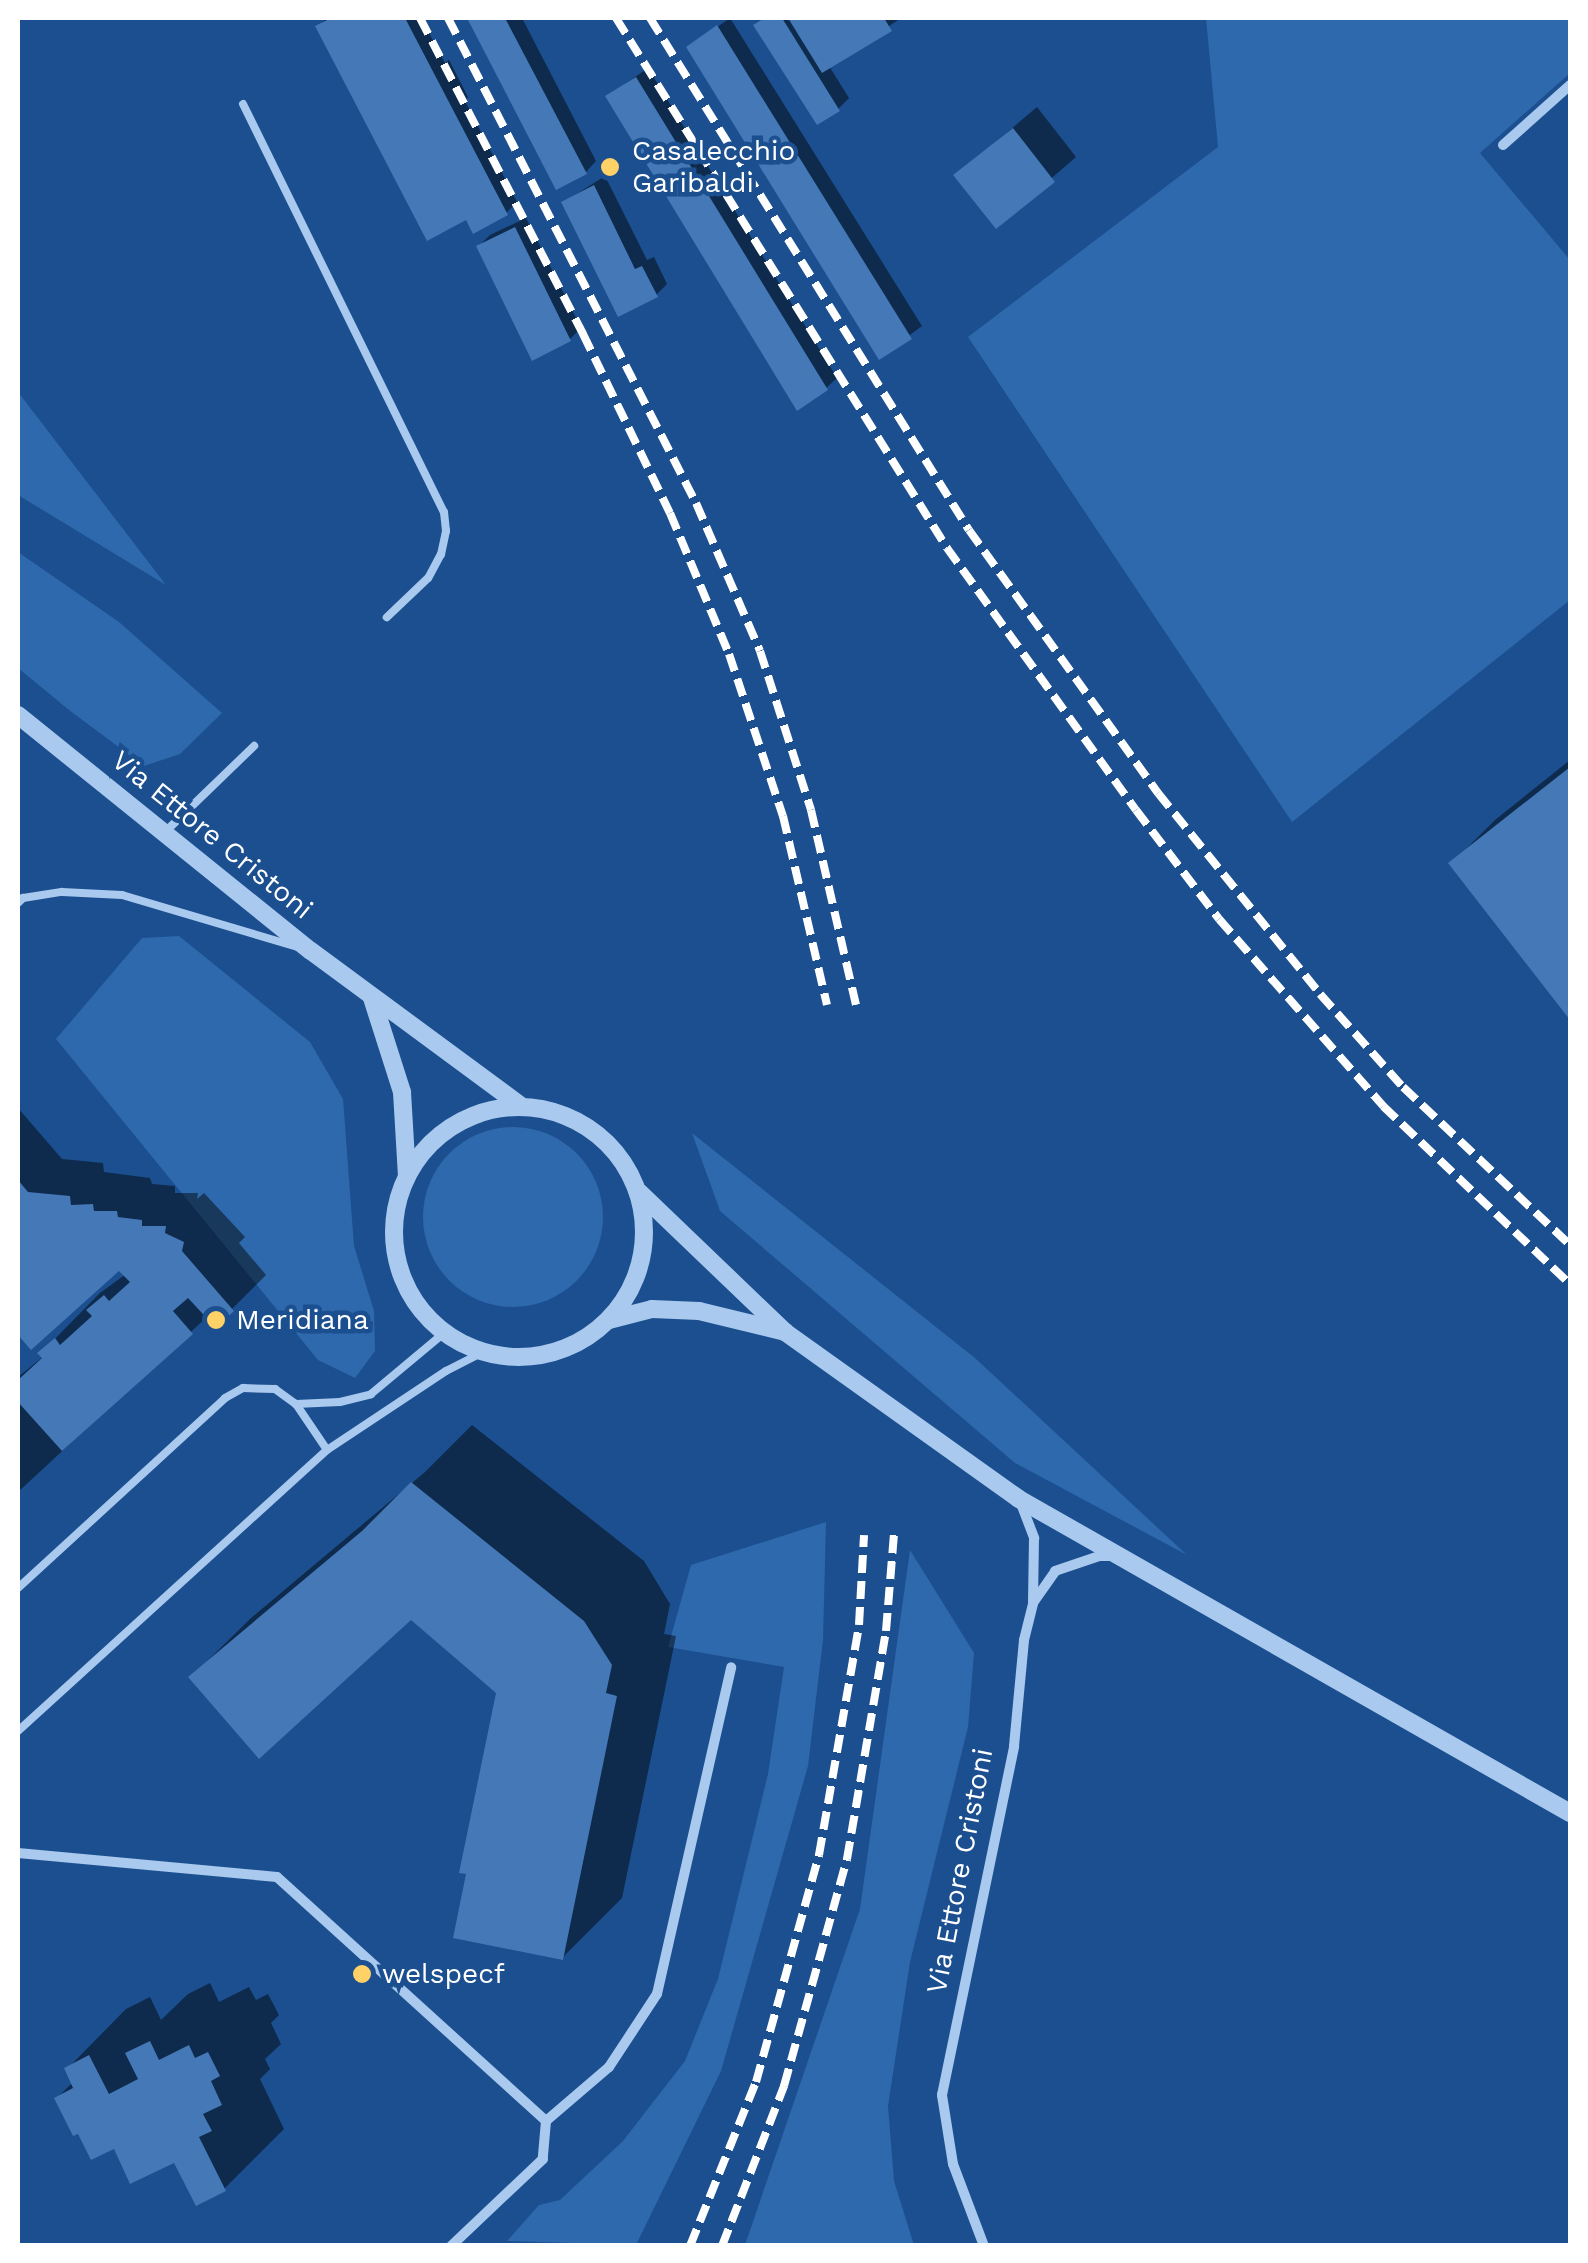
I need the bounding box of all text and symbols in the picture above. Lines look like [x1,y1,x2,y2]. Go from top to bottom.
place label: Casalecchio Garibaldi [632,134,795,200]
marker: Casalecchio Garibaldi [597,154,623,180]
street label: Via Ettore Cristoni [104,743,320,927]
place label: Meridiana [236,1303,369,1337]
marker: Meridiana [205,1309,227,1331]
street label: Via Ettore Cristoni [920,1745,1000,1997]
place label: welspecf [382,1957,505,1991]
marker: welspecf [351,1963,373,1985]

